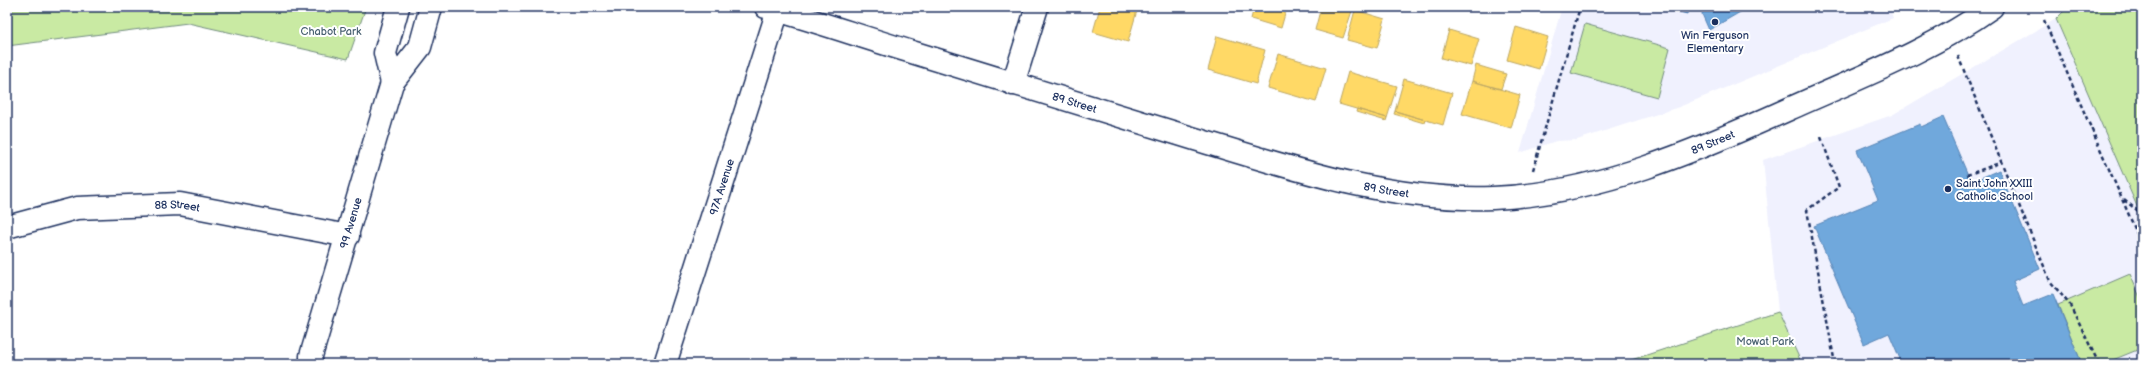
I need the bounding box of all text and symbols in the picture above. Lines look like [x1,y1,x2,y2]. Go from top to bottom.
marker: Win Ferguson Elementary [1710,17,1720,27]
park label: Chabot Park [301,25,362,38]
place label: Win Ferguson Elementary [1681,29,1749,55]
street label: 89 Street [1051,90,1099,116]
street label: 89 Street [1689,127,1737,157]
street label: 97A Avenue [706,157,737,217]
place label: Saint John XXIII Catholic School [1956,177,2033,203]
street label: 89 Street [1363,179,1410,200]
marker: Saint John XXIII Catholic School [1943,184,1953,194]
street label: 99 Avenue [337,195,364,250]
street label: 88 Street [154,197,202,214]
park label: Mowat Park [1736,335,1794,348]

